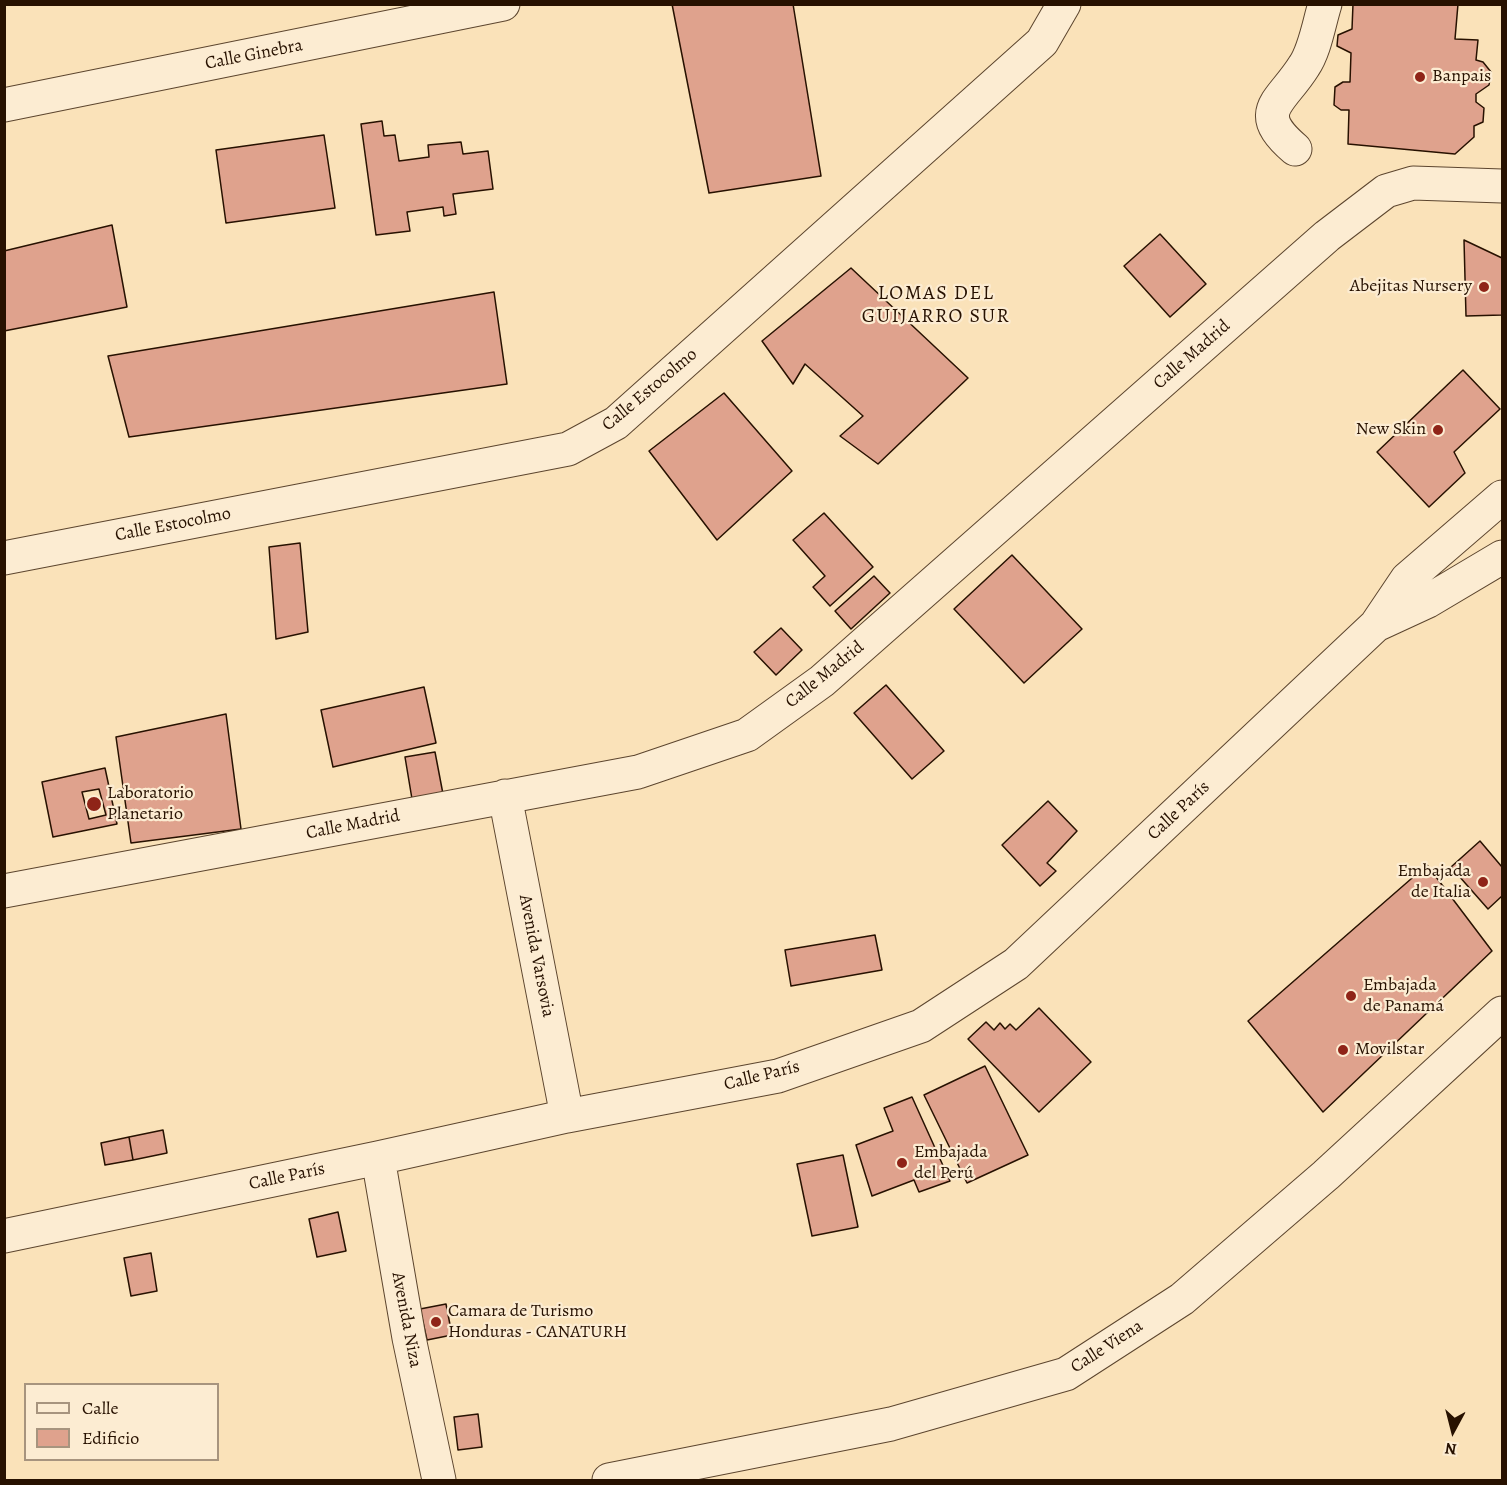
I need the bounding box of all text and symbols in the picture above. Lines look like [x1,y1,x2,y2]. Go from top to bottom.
street label: Calle Ginebra [203,35,305,75]
place label: Banpais [1432,66,1491,88]
marker: Banpais [1413,70,1427,84]
place label: Abejitas Nursery [1350,276,1472,298]
marker: Abejitas Nursery [1477,280,1491,294]
district label: LOMAS DEL GUIJARRO SUR [862,282,1010,329]
street label: Calle Madrid [1149,316,1235,394]
street label: Calle Estocolmo [598,344,702,436]
place label: New Skin [1356,419,1426,441]
marker: New Skin [1431,423,1445,437]
street label: Calle Estocolmo [113,503,233,547]
street label: Calle Madrid [781,637,869,713]
street label: Calle París [1143,777,1215,845]
place label: Laboratorio Planetario [107,783,194,826]
marker: Laboratorio Planetario [85,795,103,813]
street label: Calle Madrid [304,805,402,845]
place label: Embajada de Italia [1397,861,1471,904]
marker: Embajada de Italia [1476,875,1490,889]
street label: Avenida Varsovia [514,893,558,1019]
place label: Embajada de Panamá [1363,975,1444,1018]
marker: Embajada de Panamá [1344,989,1358,1003]
place label: Movilstar [1355,1039,1424,1061]
marker: Movilstar [1336,1043,1350,1057]
street label: Calle París [722,1056,802,1096]
place label: Embajada del Perú [914,1142,988,1184]
marker: Embajada del Perú [895,1156,909,1170]
street label: Calle París [247,1158,327,1196]
street label: Avenida Niza [386,1270,426,1370]
place label: Camara de Turismo Honduras - CANATURH [448,1301,627,1344]
marker: Camara de Turismo Honduras - CANATURH [429,1315,443,1329]
street label: Calle Viena [1067,1316,1147,1378]
legend [24,1383,219,1461]
text: Calle [82,1396,119,1420]
north arrow [1423,1401,1483,1461]
text: Edificio [82,1426,139,1450]
text: N [1444,1437,1458,1460]

